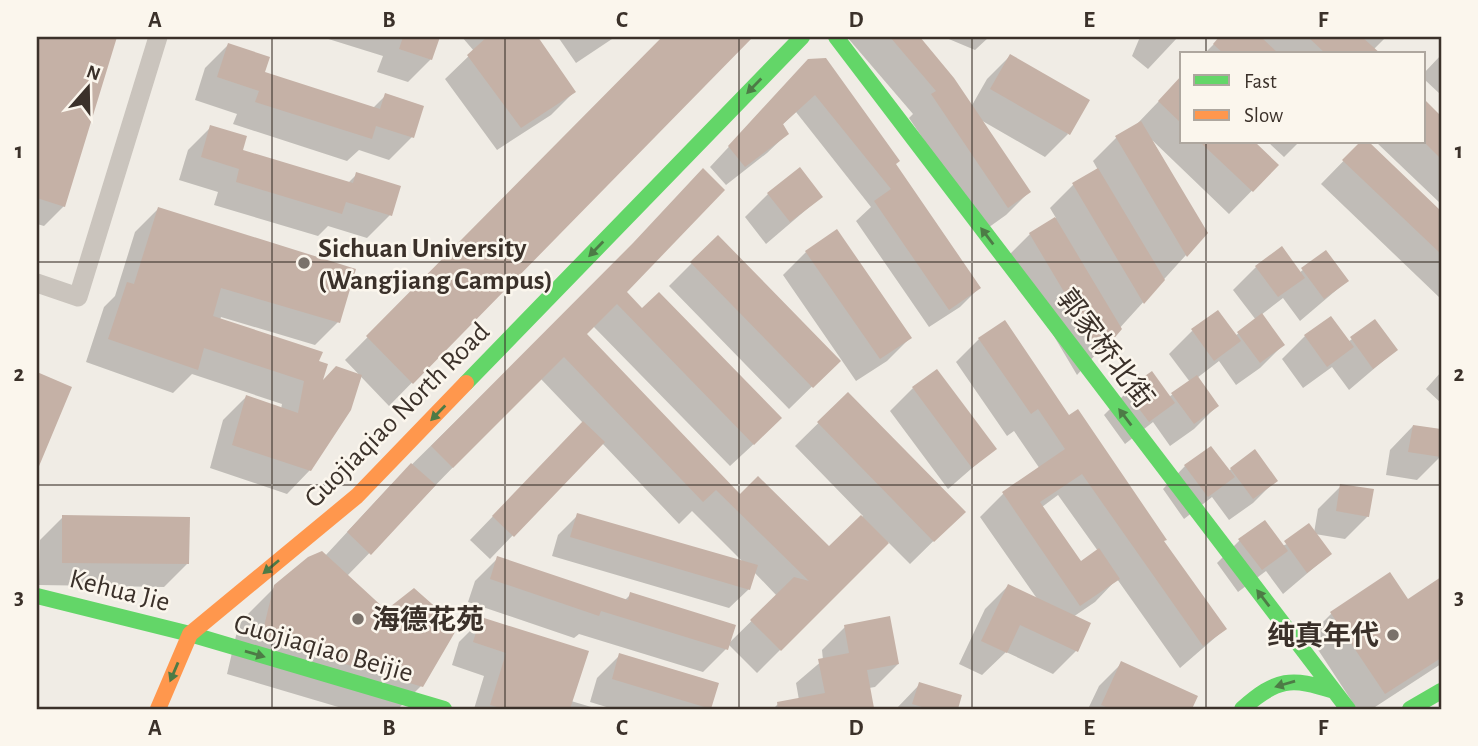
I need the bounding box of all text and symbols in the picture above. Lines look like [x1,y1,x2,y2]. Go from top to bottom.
text: A [148,9,162,32]
text: B [382,9,396,32]
text: C [616,9,628,32]
text: D [848,9,864,32]
text: E [1083,9,1095,32]
text: F [1318,9,1329,32]
north arrow [52,52,122,122]
legend [1180,52,1426,144]
text: N [84,62,103,85]
text: Fast [1244,71,1277,92]
one-way arrow [747,77,763,94]
text: Slow [1244,105,1283,126]
text: 1 [15,140,23,163]
text: 1 [1455,140,1463,163]
one-way arrow [981,227,995,245]
place label: Sichuan University (Wangjiang Campus) [318,235,553,295]
one-way arrow [589,240,605,257]
marker: Sichuan University (Wangjiang Campus) [296,255,312,271]
street label: 郭家桥北街 [1051,284,1159,414]
street label: Guojiaqiao North Road [300,318,495,513]
text: 2 [14,363,25,386]
text: 2 [1454,363,1465,386]
one-way arrow [429,404,446,421]
one-way arrow [1118,408,1132,426]
one-way arrow [263,559,280,574]
street label: Kehua Jie [66,565,173,617]
text: 3 [14,586,24,609]
text: 3 [1454,586,1464,609]
one-way arrow [1256,589,1270,607]
place label: 海德花苑 [372,605,484,635]
street label: Guojiaqiao Beijie [231,610,416,688]
marker: 海德花苑 [350,611,366,627]
place label: 纯真年代 [1267,620,1379,651]
marker: 纯真年代 [1385,627,1401,643]
one-way arrow [245,649,266,659]
one-way arrow [168,661,179,682]
one-way arrow [1274,679,1295,689]
text: A [148,717,162,740]
text: B [382,717,396,740]
text: C [616,717,628,740]
text: D [848,717,864,740]
text: E [1083,717,1095,740]
text: F [1318,717,1329,740]

